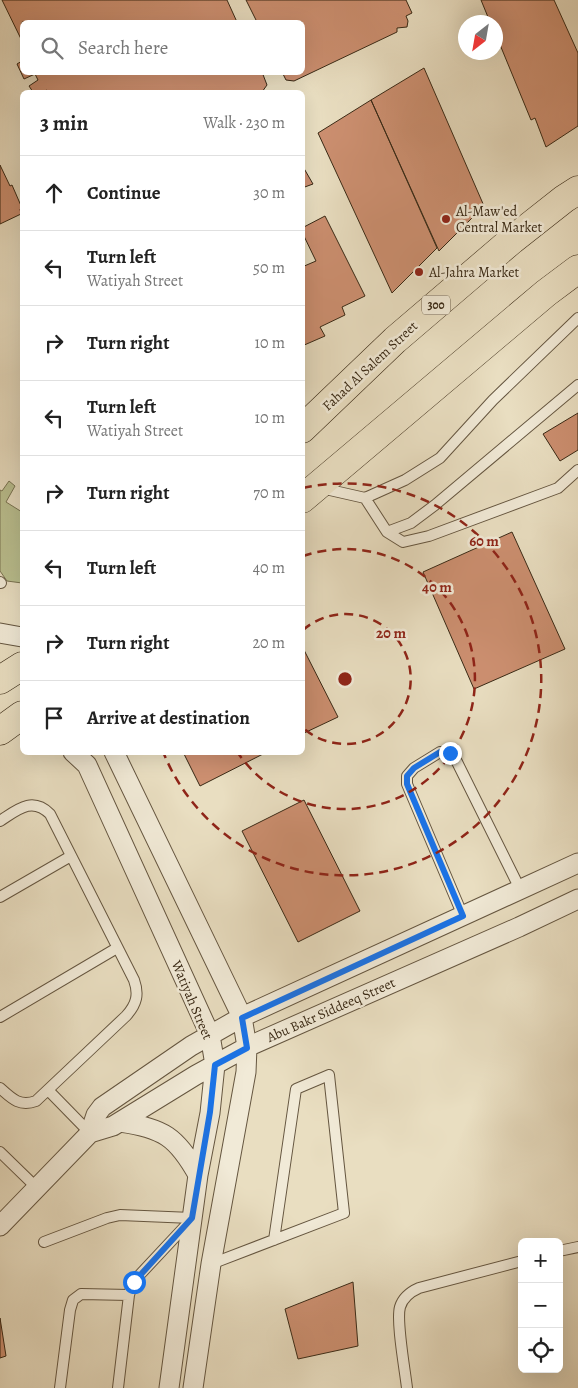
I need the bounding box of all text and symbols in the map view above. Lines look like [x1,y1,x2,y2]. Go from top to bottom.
north arrow [458,15,503,60]
search box [20,20,305,75]
icon: search [38,34,66,62]
text: Search here [78,35,168,61]
text: 3 min [40,109,88,137]
text: Walk · 230 m [203,112,285,134]
icon: ahead [40,179,68,207]
text: Continue [87,180,161,206]
text: 30 m [253,182,285,204]
place label: Al-Maw'ed Central Market [455,202,543,237]
marker: Al-Maw'ed Central Market [440,213,452,225]
text: Turn left [87,244,156,270]
icon: left [40,254,68,282]
text: 50 m [253,257,285,279]
place label: Al-Jahra Market [428,263,519,282]
marker: Al-Jahra Market [413,266,425,278]
text: Watiyah Street [87,270,183,292]
road number: 300 [422,296,450,314]
street label: Fahad Al Salem Street [318,317,422,415]
icon: right [40,329,68,357]
text: Turn right [87,330,169,356]
text: 10 m [255,332,285,354]
text: Turn left [87,394,156,420]
icon: left [40,404,68,432]
text: 10 m [255,407,285,429]
text: Watiyah Street [87,420,183,442]
icon: right [40,479,68,507]
text: Turn right [87,480,169,506]
text: 70 m [253,482,285,504]
text: 60 m [469,531,499,551]
icon: left [40,554,68,582]
text: Turn left [87,555,156,581]
text: 40 m [253,557,285,579]
text: 40 m [422,577,452,597]
text: 20 m [376,623,406,643]
icon: right [40,629,68,657]
text: Turn right [87,630,169,656]
text: 20 m [252,632,285,654]
centre of rings [336,670,354,688]
icon: arrive [40,704,68,732]
text: Arrive at destination [87,705,250,731]
route end [439,742,462,765]
street label: Watiyah Street [166,957,217,1043]
street label: Abu Bakr Siddeeq Street [263,973,398,1047]
map controls [518,1238,563,1373]
button: + [518,1238,563,1283]
route start [123,1271,146,1294]
button: − [518,1283,563,1328]
button: locate [518,1328,563,1373]

